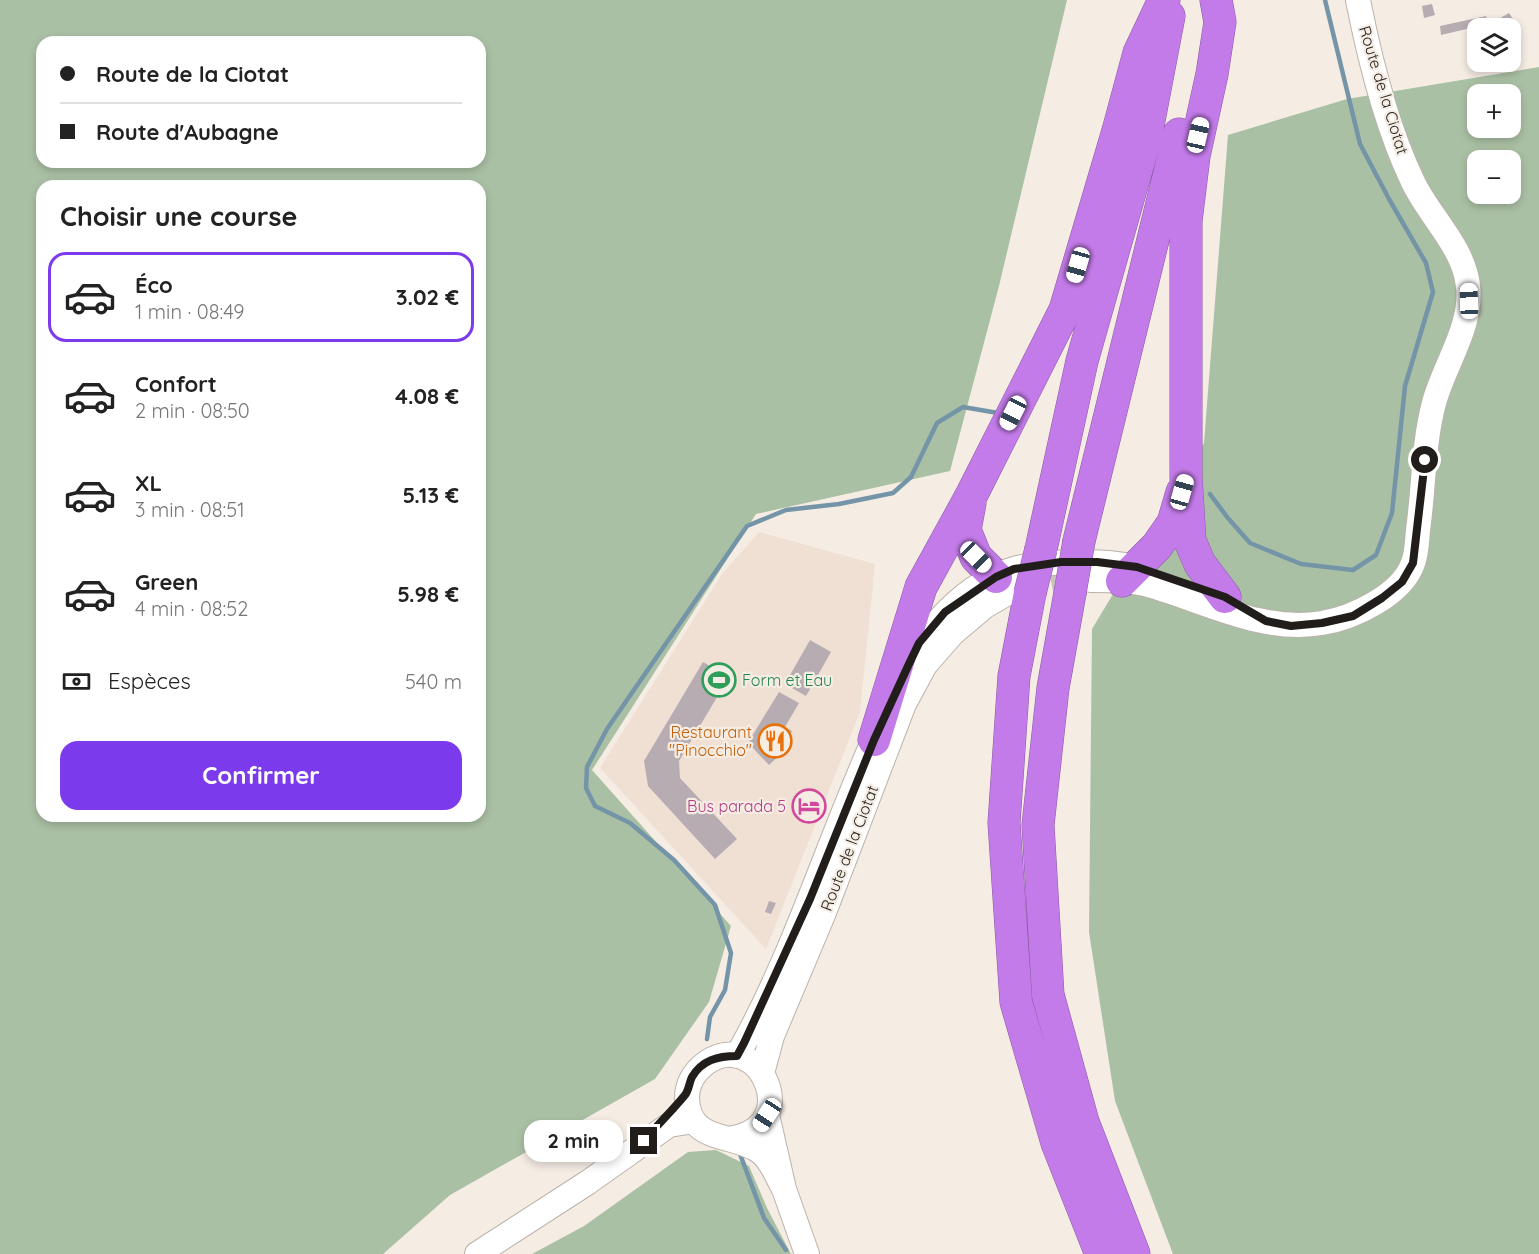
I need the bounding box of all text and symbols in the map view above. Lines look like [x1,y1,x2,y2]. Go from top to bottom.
map controls [1467,18,1521,204]
button: layers [1467,18,1521,72]
street label: Route de la Ciotat [1355,23,1413,157]
text: Route de la Ciotat [96,60,289,88]
button: + [1467,84,1521,138]
car [1185,115,1211,155]
text: Route d'Aubagne [96,118,279,146]
button: − [1467,150,1521,204]
text: Choisir une course [60,199,297,233]
car [1064,245,1092,285]
icon: car [63,270,117,324]
text: Éco [135,271,173,299]
text: 3.02 € [396,283,459,311]
car [1459,283,1479,319]
text: 1 min · 08:49 [135,299,245,324]
icon: car [63,369,117,423]
text: Confort [135,370,217,398]
text: 4.08 € [395,382,459,410]
car [997,393,1029,433]
text: 2 min · 08:50 [135,398,250,423]
route start [1411,446,1438,473]
icon: car [63,468,117,522]
text: XL [135,469,162,497]
car [1168,472,1196,512]
text: 5.13 € [403,481,459,509]
text: 3 min · 08:51 [135,497,245,522]
car [957,538,995,576]
icon: car [63,567,117,621]
text: Green [135,568,198,596]
text: 5.98 € [397,580,459,608]
text: 4 min · 08:52 [135,596,248,621]
sports icon: Form et Eau [701,662,737,698]
icon: cash [60,665,93,698]
text: Espèces [108,667,191,695]
text: 540 m [405,669,462,694]
place label: Form et Eau [742,670,832,690]
place label: Restaurant "Pinocchio" [669,722,752,760]
restaurant icon: Restaurant "Pinocchio" [757,723,793,759]
button: Confirmer [60,741,462,810]
street label: Route de la Ciotat [816,782,882,914]
hotel icon: Bus parada 5 [791,788,827,824]
place label: Bus parada 5 [687,796,786,816]
car [750,1095,784,1135]
callout: 2 min [524,1120,623,1162]
route end [630,1127,657,1154]
text: 2 min [547,1128,600,1153]

